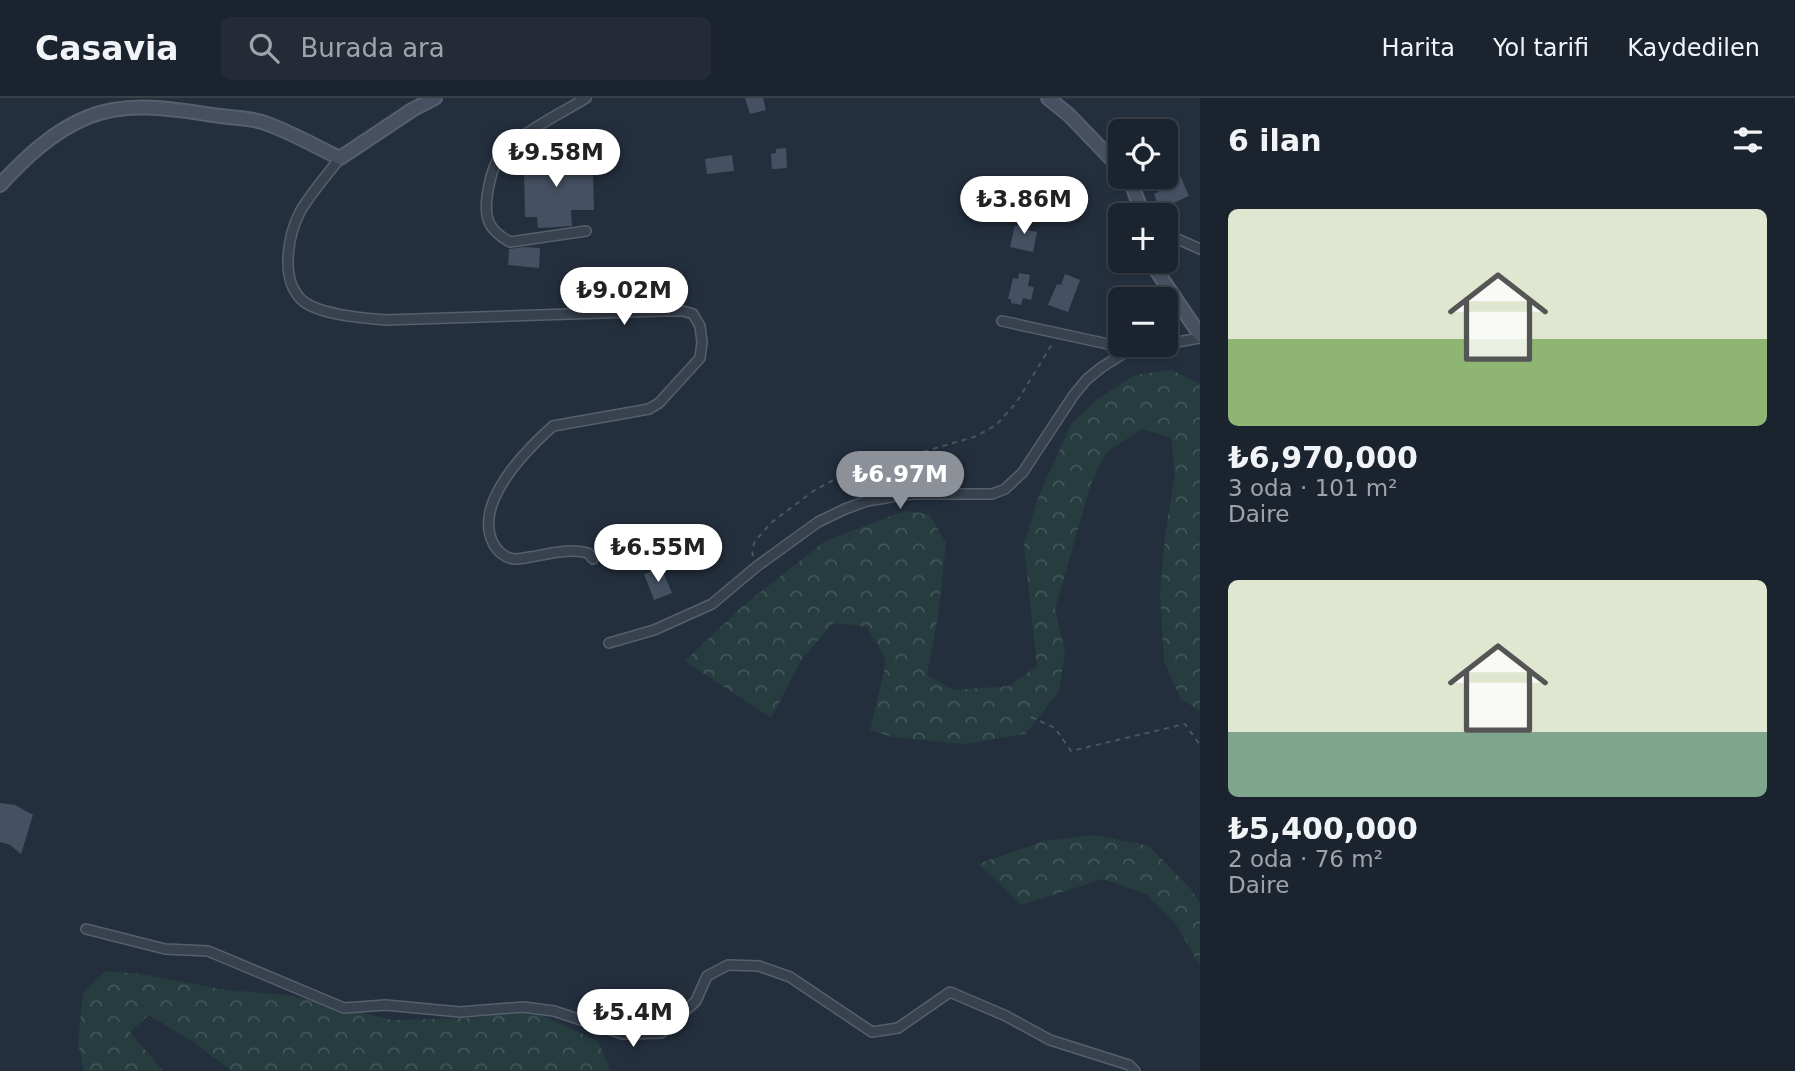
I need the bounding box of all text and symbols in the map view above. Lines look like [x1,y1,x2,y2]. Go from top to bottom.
search box [221,17,711,80]
text: Casavia [35,29,179,68]
icon: search [245,29,283,67]
text: Burada ara [301,33,445,63]
text: Harita [1382,34,1455,62]
text: Yol tarifi [1493,34,1589,62]
text: Kaydedilen [1627,34,1760,62]
map controls [1108,119,1178,357]
button: locate [1108,119,1178,189]
icon: filters [1729,121,1767,159]
text: 6 ilan [1228,123,1322,158]
pin: ₺9.58M [499,130,613,189]
text: ₺9.58M [508,139,604,165]
pin: ₺3.86M [967,176,1081,236]
text: ₺3.86M [976,186,1072,212]
button: + [1108,203,1178,273]
icon: home [1435,254,1561,380]
pin: ₺9.02M [567,268,681,327]
text: ₺9.02M [576,277,672,303]
button: − [1108,287,1178,357]
text: ₺6,970,000 [1228,440,1418,475]
pin: ₺6.97M [843,452,957,511]
text: ₺6.97M [852,461,948,487]
text: 3 oda · 101 m² [1228,475,1397,501]
text: Daire [1228,501,1289,527]
pin: ₺6.55M [601,524,715,584]
text: ₺6.55M [610,534,706,560]
icon: home [1435,625,1561,751]
text: ₺5,400,000 [1228,811,1418,846]
text: 2 oda · 76 m² [1228,846,1383,872]
text: Daire [1228,872,1289,898]
pin: ₺5.4M [584,990,682,1049]
text: ₺5.4M [593,999,673,1025]

